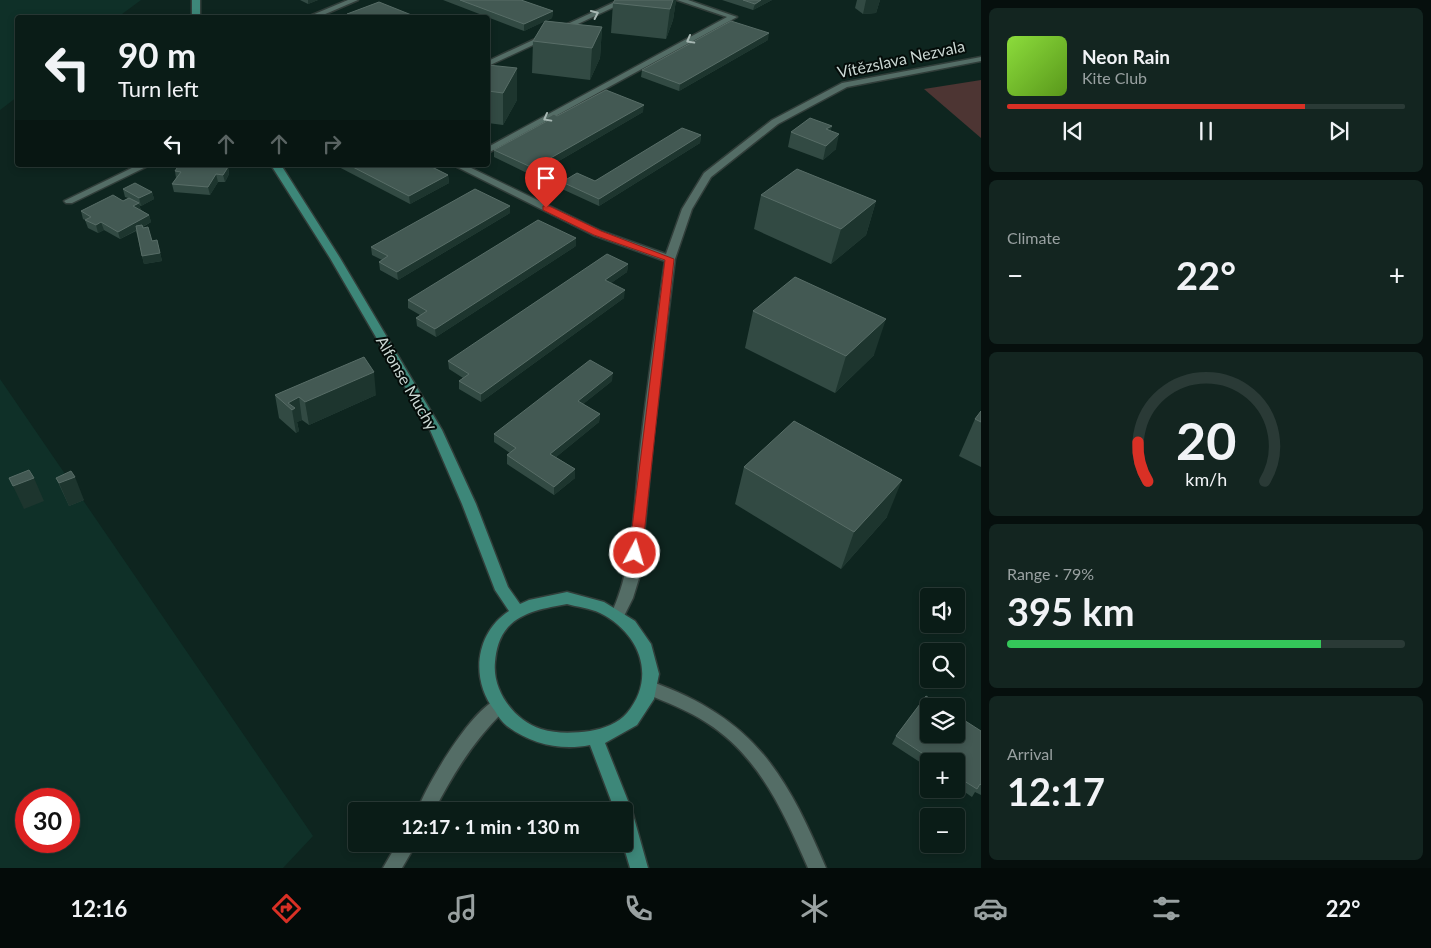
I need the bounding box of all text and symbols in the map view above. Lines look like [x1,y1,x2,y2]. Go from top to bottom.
one-way arrow [590,9,599,20]
text: 90 m [118,33,196,75]
one-way arrow [686,34,695,44]
icon: left [35,35,100,100]
street label: Vítězslava Nezvala [835,36,966,81]
text: Neon Rain [1082,45,1170,68]
text: Kite Club [1082,68,1147,87]
text: Turn left [118,75,199,102]
one-way arrow [543,111,552,121]
icon: previous [1059,117,1087,145]
icon: pause [1192,117,1220,145]
icon: next [1325,117,1353,145]
icon: left [159,130,187,158]
icon: ahead [212,130,240,158]
icon: ahead [265,130,293,158]
icon: right [318,130,346,158]
pin [525,157,567,208]
icon: arrive [532,164,560,192]
text: Climate [1007,228,1060,247]
text: 22° [1176,252,1236,298]
text: − [1007,258,1023,292]
text: + [1389,258,1405,292]
street label: Alfonse Muchy [373,332,442,434]
text: 20 [1176,409,1236,471]
text: km/h [1185,468,1227,490]
position arrow [608,526,660,578]
text: Range · 79% [1007,564,1094,583]
map controls [920,588,965,853]
button: sound [920,588,965,633]
text: 395 km [1007,588,1135,634]
button: search [920,643,965,688]
button: layers [920,698,965,743]
text: Arrival [1007,744,1053,763]
button: + [920,753,965,798]
text: 12:17 [1007,768,1105,814]
speed limit sign: 30 [15,788,80,853]
button: − [920,808,965,853]
text: 12:17 · 1 min · 130 m [401,815,580,838]
icon: directions [269,891,304,926]
icon: music [445,891,480,926]
icon: phone [621,891,656,926]
icon: climate [797,891,832,926]
icon: car [973,891,1008,926]
icon: filters [1149,891,1184,926]
text: 12:16 [71,895,127,922]
text: 22° [1326,895,1360,922]

